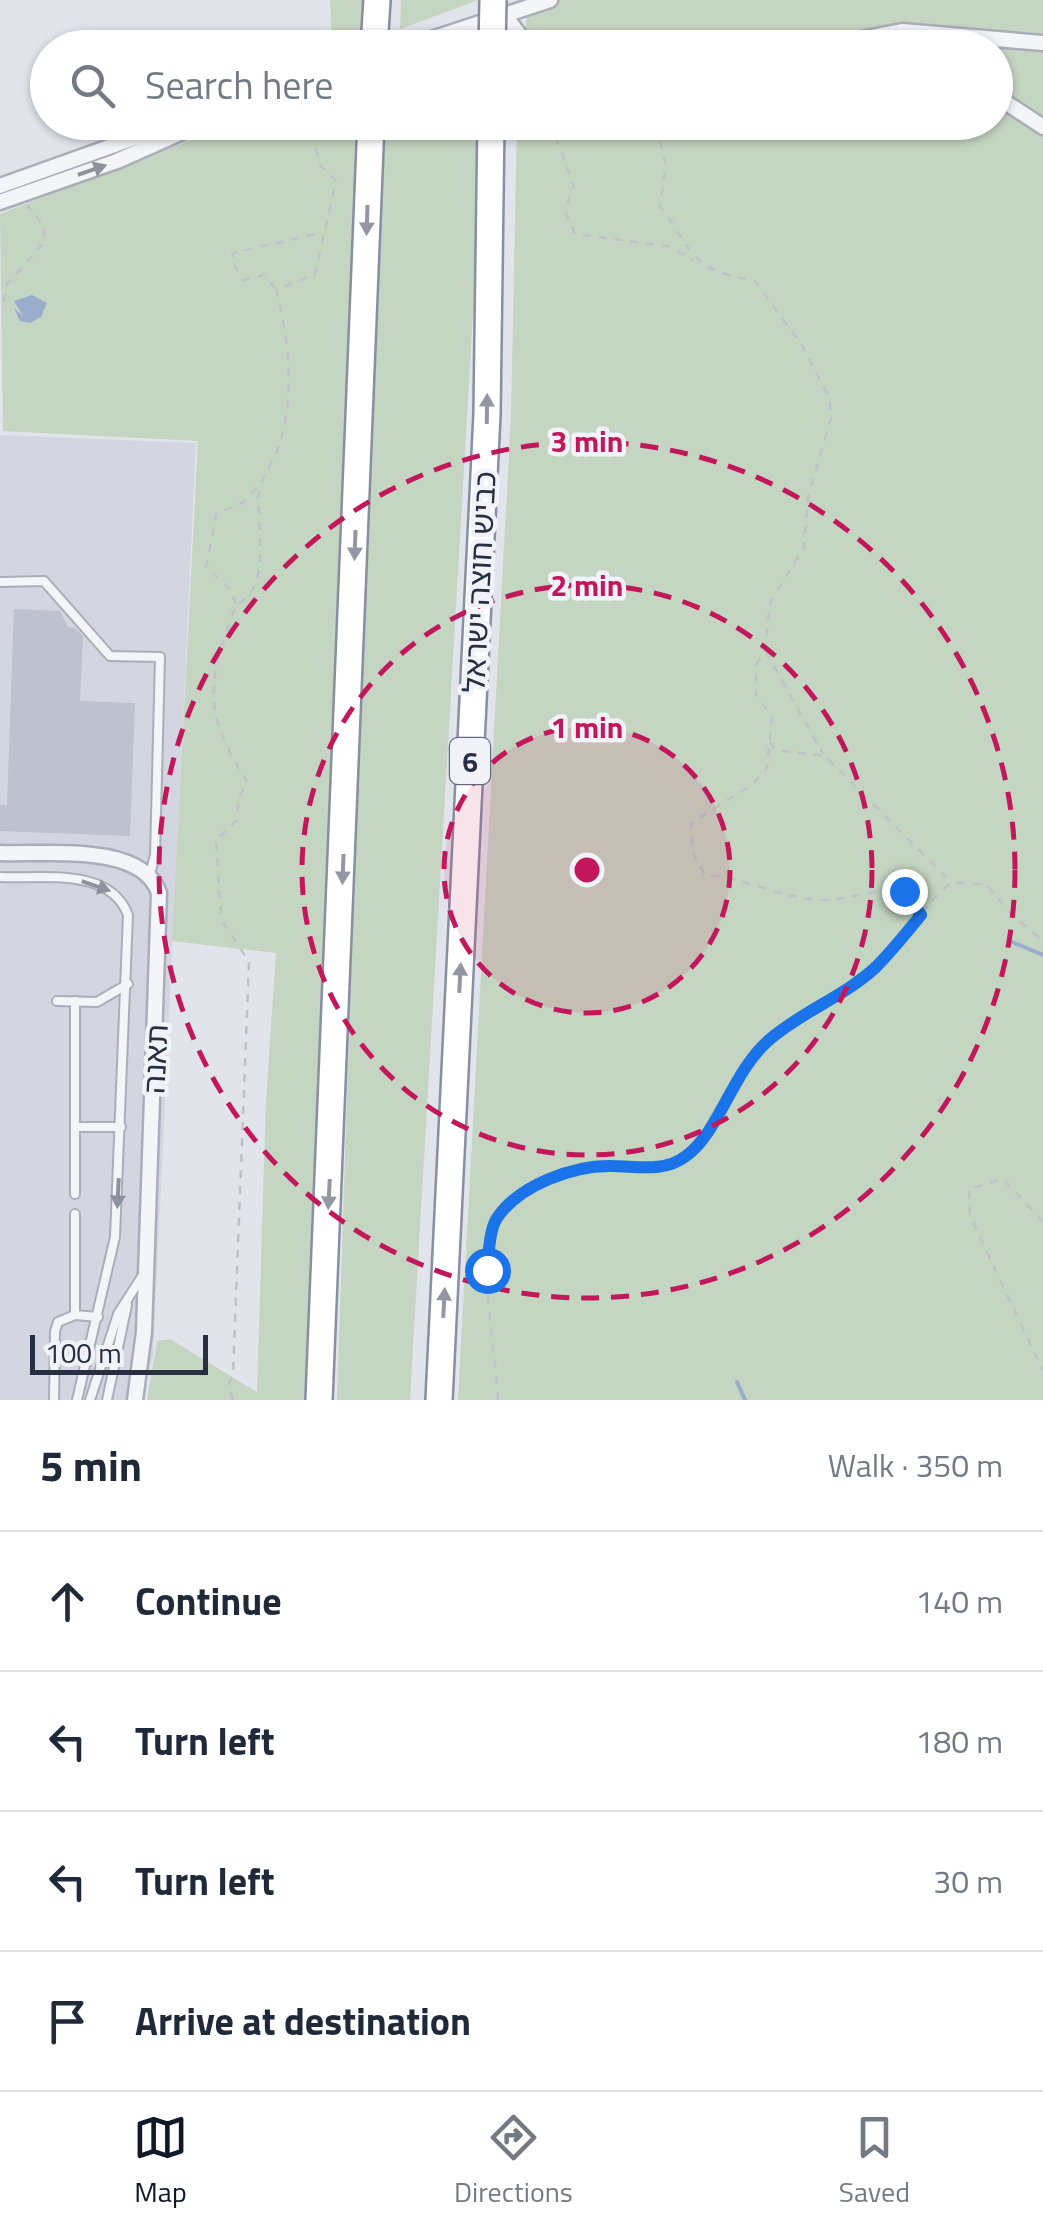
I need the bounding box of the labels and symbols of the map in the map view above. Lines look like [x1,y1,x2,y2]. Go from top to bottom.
one-way arrow [77,162,107,177]
one-way arrow [359,204,375,236]
one-way arrow [479,392,495,424]
text: 3 min [551,418,623,464]
street label: כביש חוצה ישראל [450,470,508,694]
one-way arrow [347,529,363,561]
text: 2 min [551,562,623,608]
text: 1 min [551,704,623,750]
road number: 6 [450,738,490,784]
centre of rings [569,852,605,888]
one-way arrow [334,854,350,886]
route end [882,869,928,915]
one-way arrow [81,879,111,894]
one-way arrow [452,962,468,993]
street label: תאנה [130,1023,180,1095]
one-way arrow [110,1178,126,1210]
one-way arrow [321,1179,337,1211]
route start [465,1248,511,1294]
one-way arrow [436,1286,452,1318]
scale bar [30,1330,208,1374]

